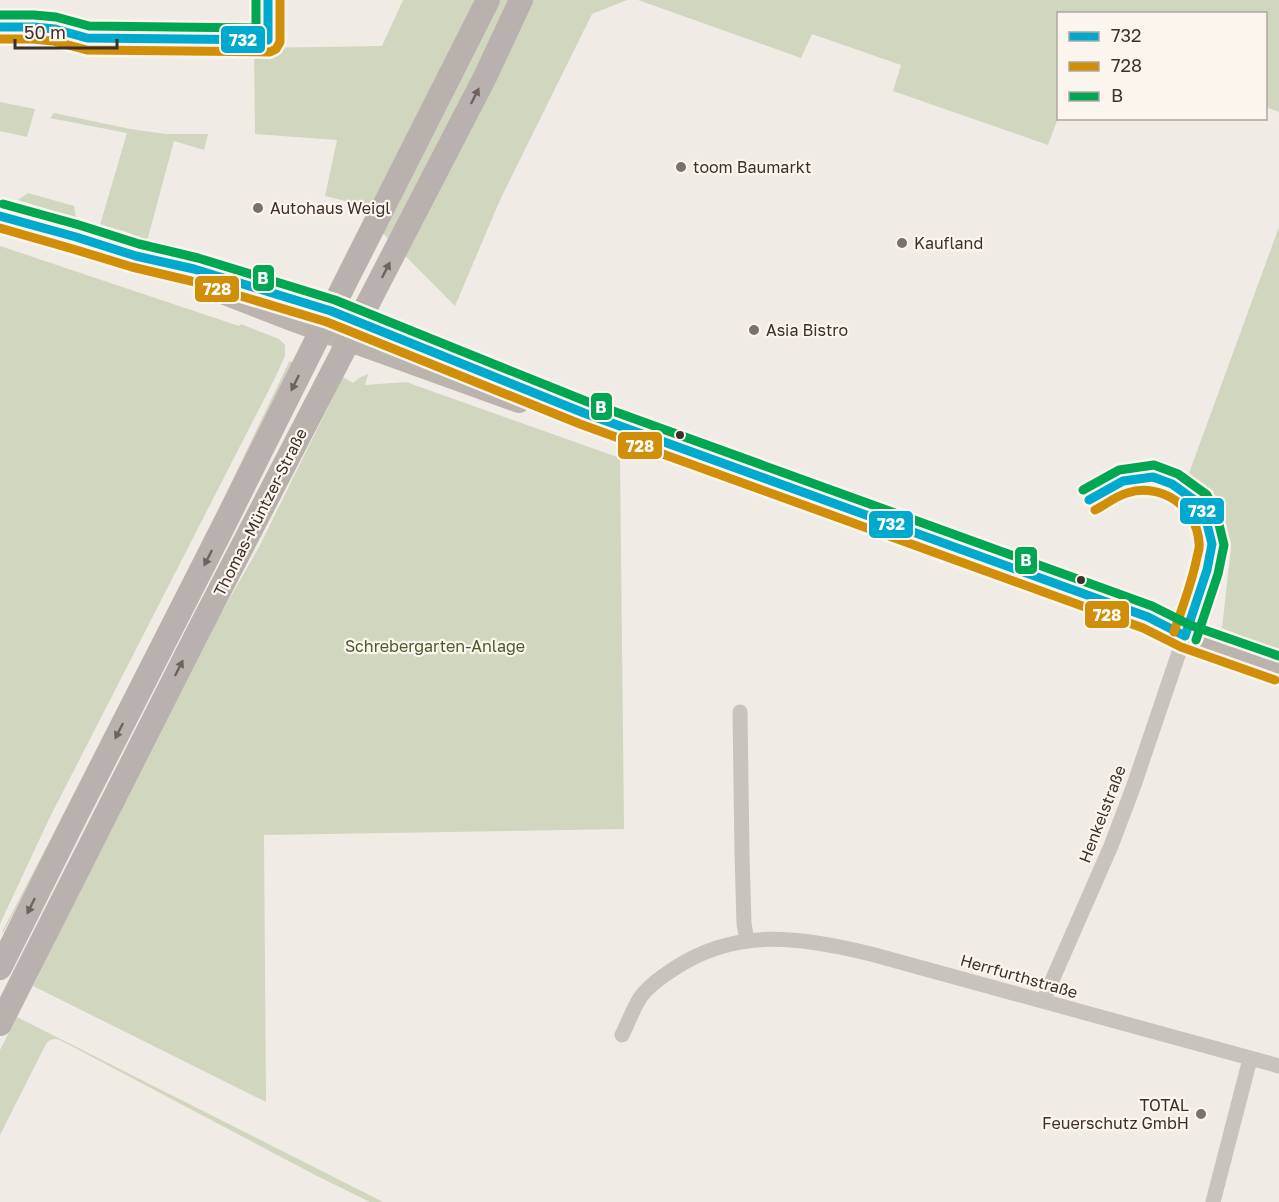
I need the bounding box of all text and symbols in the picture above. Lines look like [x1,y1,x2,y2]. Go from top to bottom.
scale bar [15,12,117,50]
legend [1057,12,1267,120]
text: 50 m [24,21,66,43]
text: 732 [1111,24,1142,46]
line badge: 732 [220,25,266,54]
text: 732 [229,30,257,50]
text: 728 [1111,54,1142,76]
text: B [1111,84,1123,106]
one-way arrow [470,88,480,105]
place label: toom Baumarkt [693,157,811,177]
marker: toom Baumarkt [674,160,688,174]
place label: Autohaus Weigl [270,198,390,218]
marker: Autohaus Weigl [251,201,265,215]
place label: Kaufland [914,233,983,253]
marker: Kaufland [895,236,909,250]
one-way arrow [381,261,391,278]
line badge: B [252,264,275,292]
text: B [257,268,269,288]
line badge: 728 [194,275,240,303]
text: 728 [203,279,231,299]
place label: Asia Bistro [766,320,848,340]
marker: Asia Bistro [747,323,761,337]
one-way arrow [290,375,299,392]
line badge: B [590,392,613,421]
text: B [595,397,607,417]
street label: Thomas-Müntzer-Straße [209,425,311,599]
unlabelled marker [674,429,686,441]
line badge: 728 [617,431,663,460]
text: 728 [626,436,654,456]
line badge: 732 [1179,497,1225,525]
text: 732 [1188,501,1216,521]
line badge: 732 [868,510,914,539]
text: 732 [877,514,905,534]
line badge: B [1014,546,1038,575]
one-way arrow [203,550,213,567]
text: B [1020,550,1032,570]
unlabelled marker [1075,574,1087,586]
line badge: 728 [1084,600,1130,629]
text: 728 [1093,605,1121,625]
park label: Schrebergarten-Anlage [345,636,525,656]
one-way arrow [174,660,184,677]
one-way arrow [114,723,124,740]
street label: Henkelstraße [1074,762,1130,866]
one-way arrow [26,897,36,914]
street label: Herrfurthstraße [958,950,1080,1002]
place label: TOTAL Feuerschutz GmbH [1042,1095,1189,1133]
marker: TOTAL Feuerschutz GmbH [1194,1107,1208,1121]

